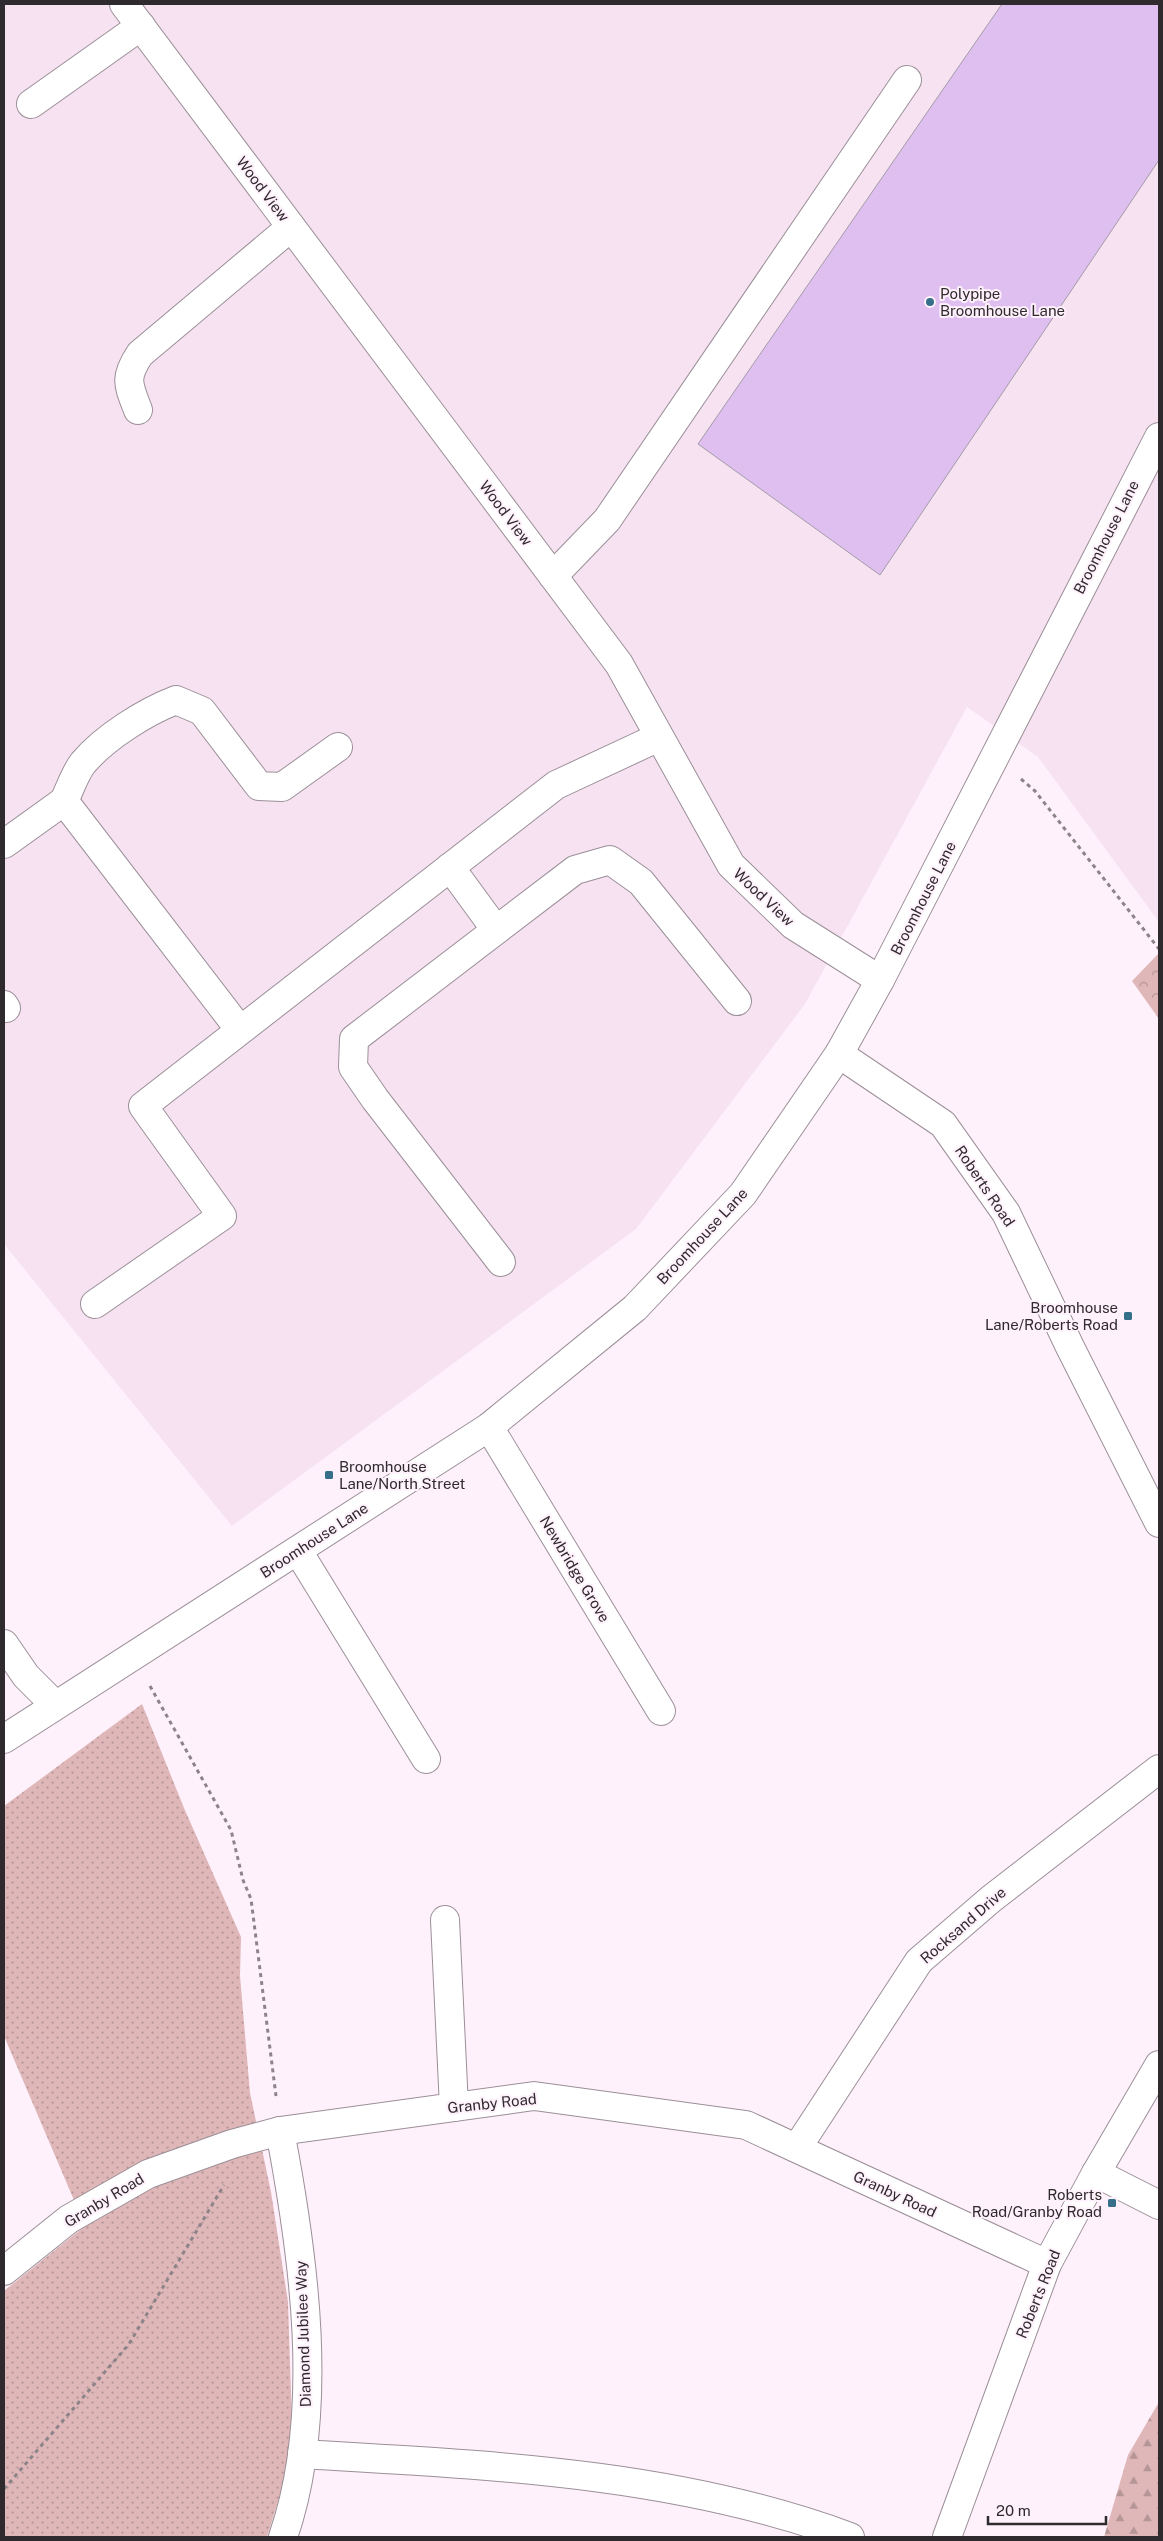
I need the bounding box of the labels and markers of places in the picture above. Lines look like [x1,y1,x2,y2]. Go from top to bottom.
place label: Polypipe Broomhouse Lane [940,285,1065,319]
marker: Polypipe Broomhouse Lane [924,296,936,308]
place label: Broomhouse Lane/Roberts Road [985,1299,1118,1333]
marker: Broomhouse Lane/Roberts Road [1122,1310,1134,1322]
place label: Broomhouse Lane/North Street [339,1458,466,1492]
marker: Broomhouse Lane/North Street [323,1469,335,1481]
place label: Roberts Road/Granby Road [972,2186,1102,2220]
marker: Roberts Road/Granby Road [1106,2197,1118,2209]

